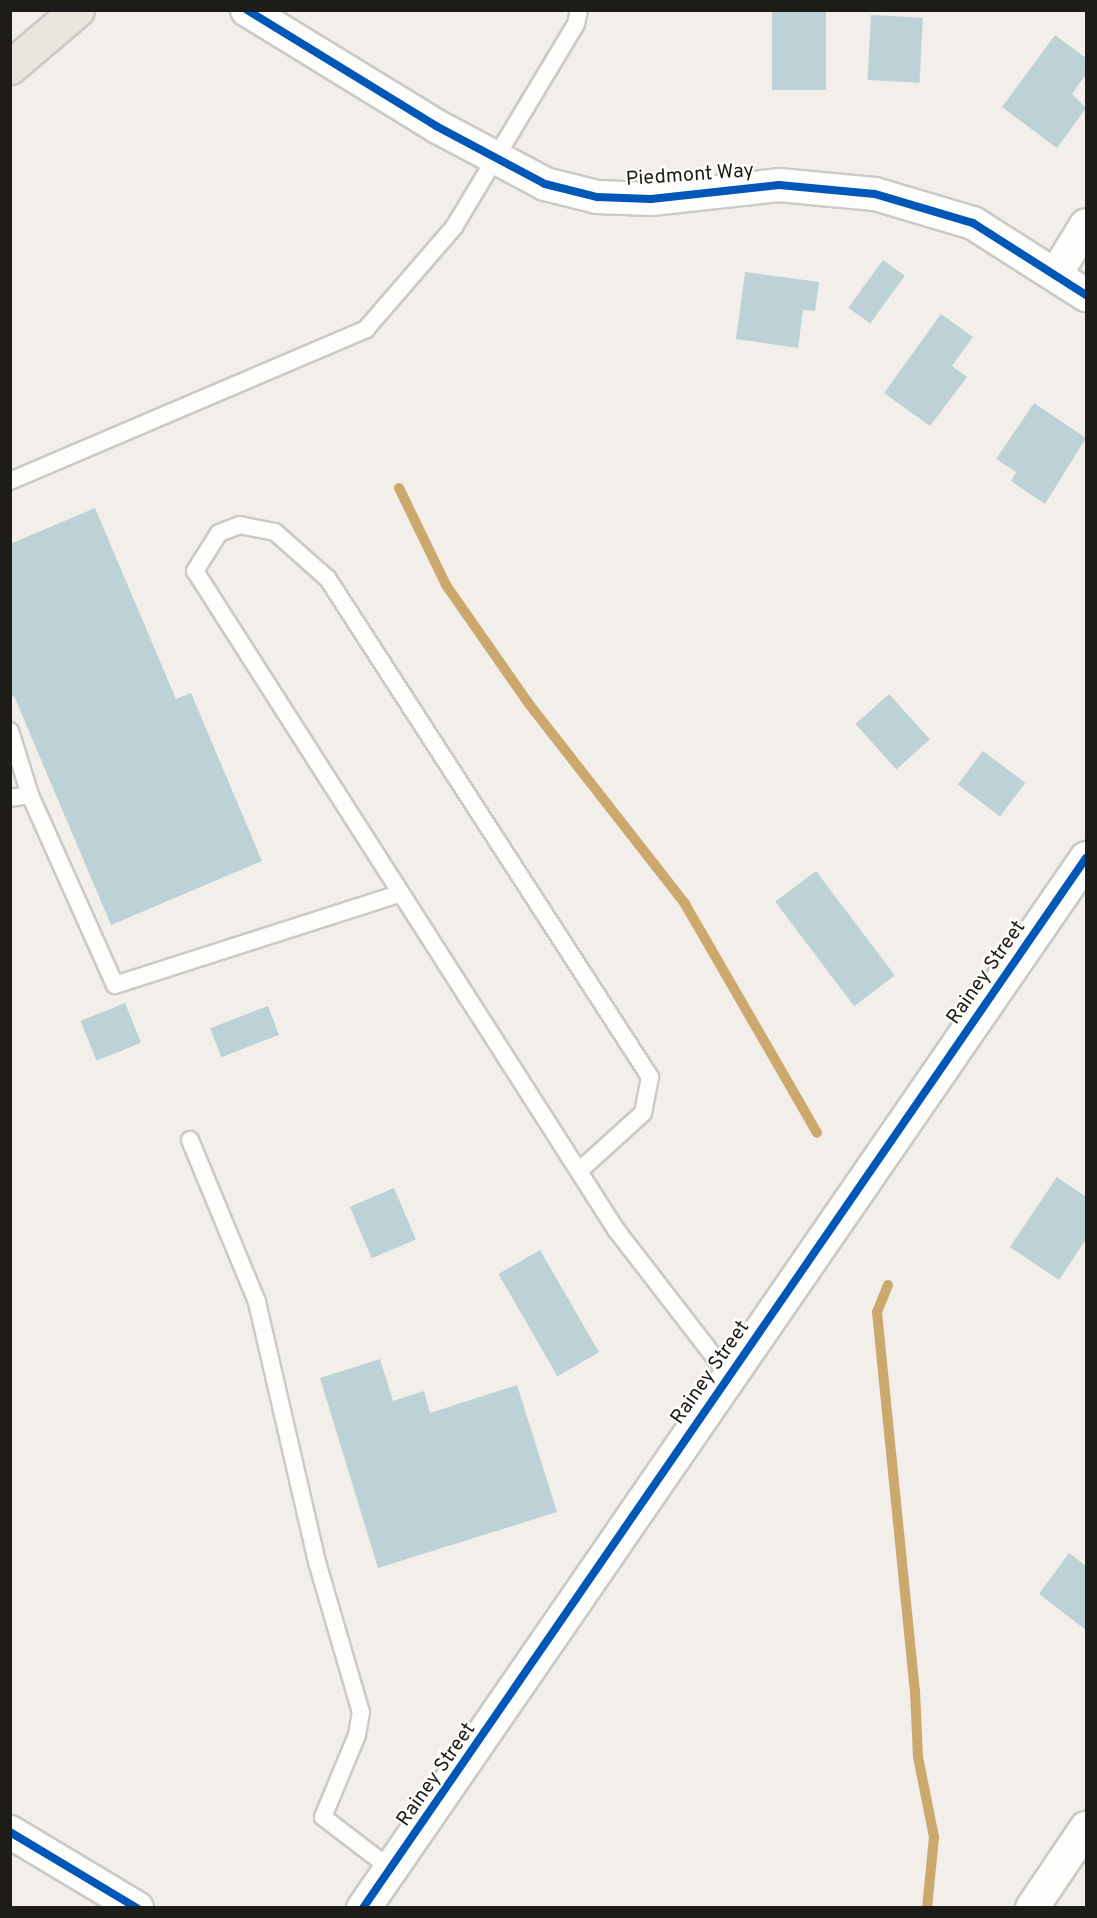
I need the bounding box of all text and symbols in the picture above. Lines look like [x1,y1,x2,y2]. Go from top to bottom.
street label: Piedmont Way [625,160,755,192]
street label: Rainey Street [942,917,1032,1029]
street label: Rainey Street [666,1317,756,1429]
street label: Rainey Street [392,1719,482,1831]

